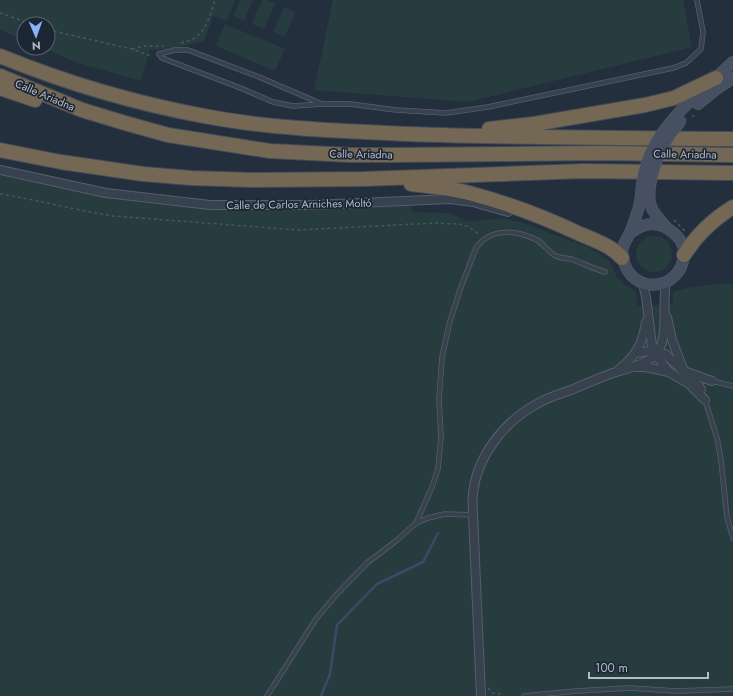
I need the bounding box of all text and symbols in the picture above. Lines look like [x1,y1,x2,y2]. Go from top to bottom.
north arrow [16,16,56,56]
text: N [32,38,41,54]
street label: Calle Ariadna [13,75,77,115]
street label: Calle Ariadna [329,145,393,163]
street label: Calle Ariadna [653,145,717,163]
street label: Calle de Carlos Arniches Moltó [226,195,372,213]
scale bar [589,654,708,680]
text: 100 m [595,659,628,677]

